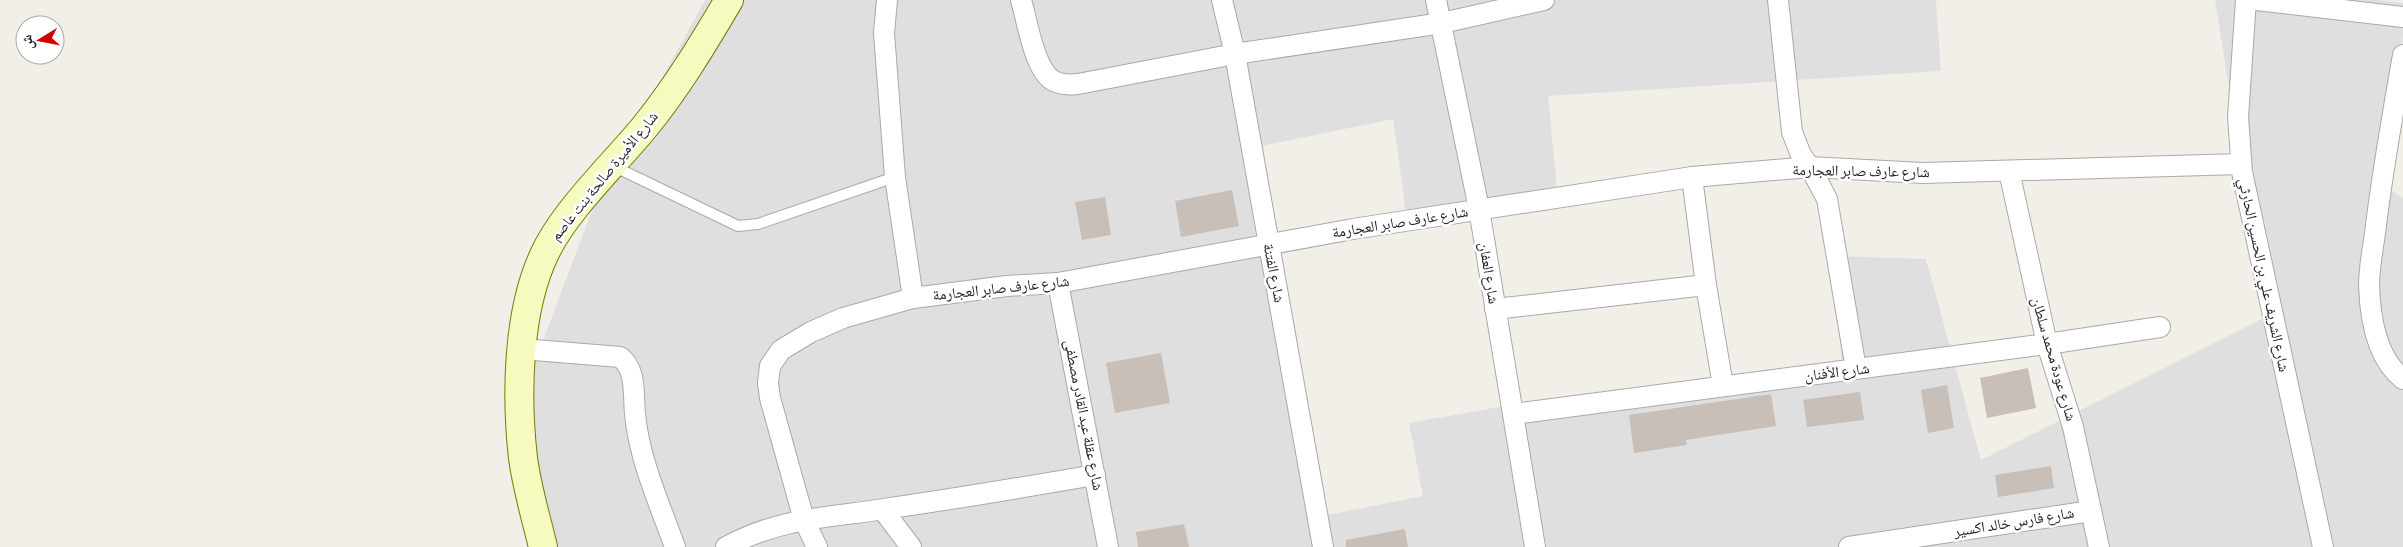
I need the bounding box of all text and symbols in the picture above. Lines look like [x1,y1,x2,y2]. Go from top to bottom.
north arrow [15,15,65,65]
text: ش [18,33,37,51]
street label: شارع الأميرة صالحة بنت عاصم [546,108,663,245]
street label: شارع عارف صابر العجارمة [1792,161,1930,182]
street label: شارع الشريف علي بن الحسين الحارثي [2232,176,2293,374]
street label: شارع عارف صابر العجارمة [1331,202,1470,243]
street label: شارع العفان [1474,241,1503,305]
street label: شارع الفتنة [1258,242,1289,304]
street label: شارع عارف صابر العجارمة [932,272,1071,305]
street label: شارع عودة محمد سلطان [2027,295,2080,424]
street label: شارع عقلة عبد القادر مصطفى [1060,338,1107,492]
street label: شارع الأفنان [1803,359,1871,386]
street label: شارع فارس خالد اكسير [1952,504,2076,542]

